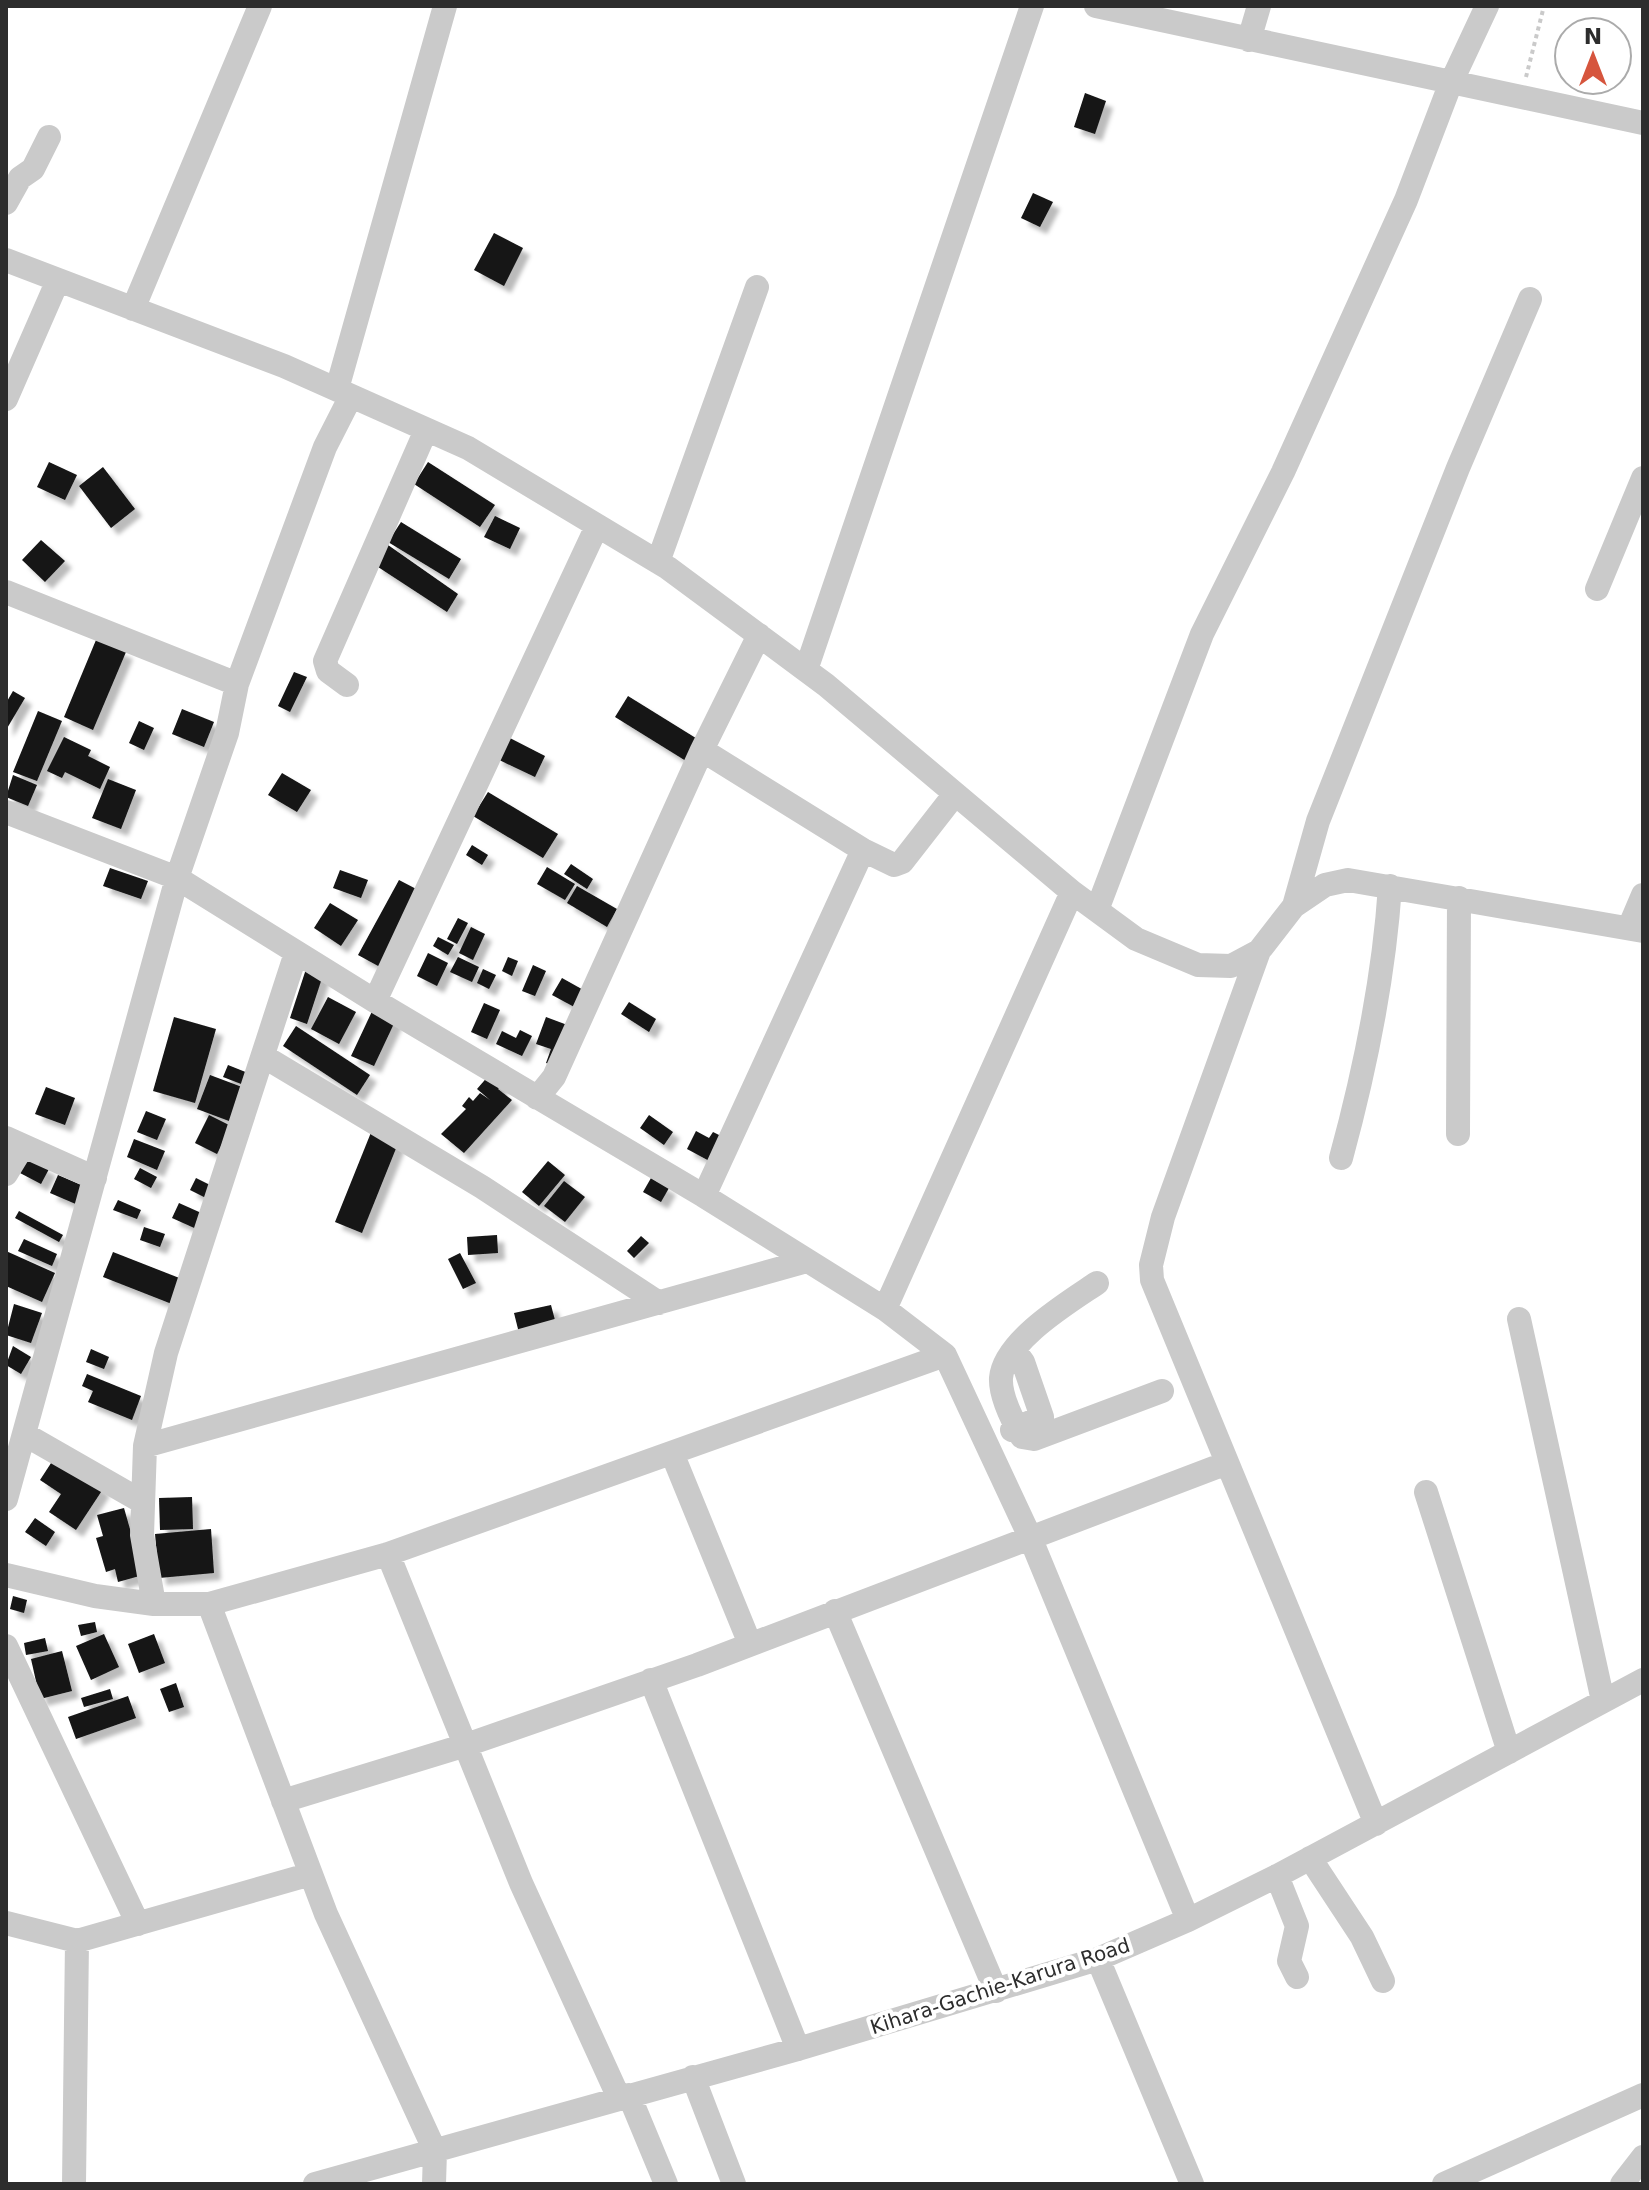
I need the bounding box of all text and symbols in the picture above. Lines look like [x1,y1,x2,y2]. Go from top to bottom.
north arrow [1553,16,1633,96]
text: N [1584,24,1602,49]
street label: Kihara-Gachie-Karura Road [867,1933,1133,2039]

